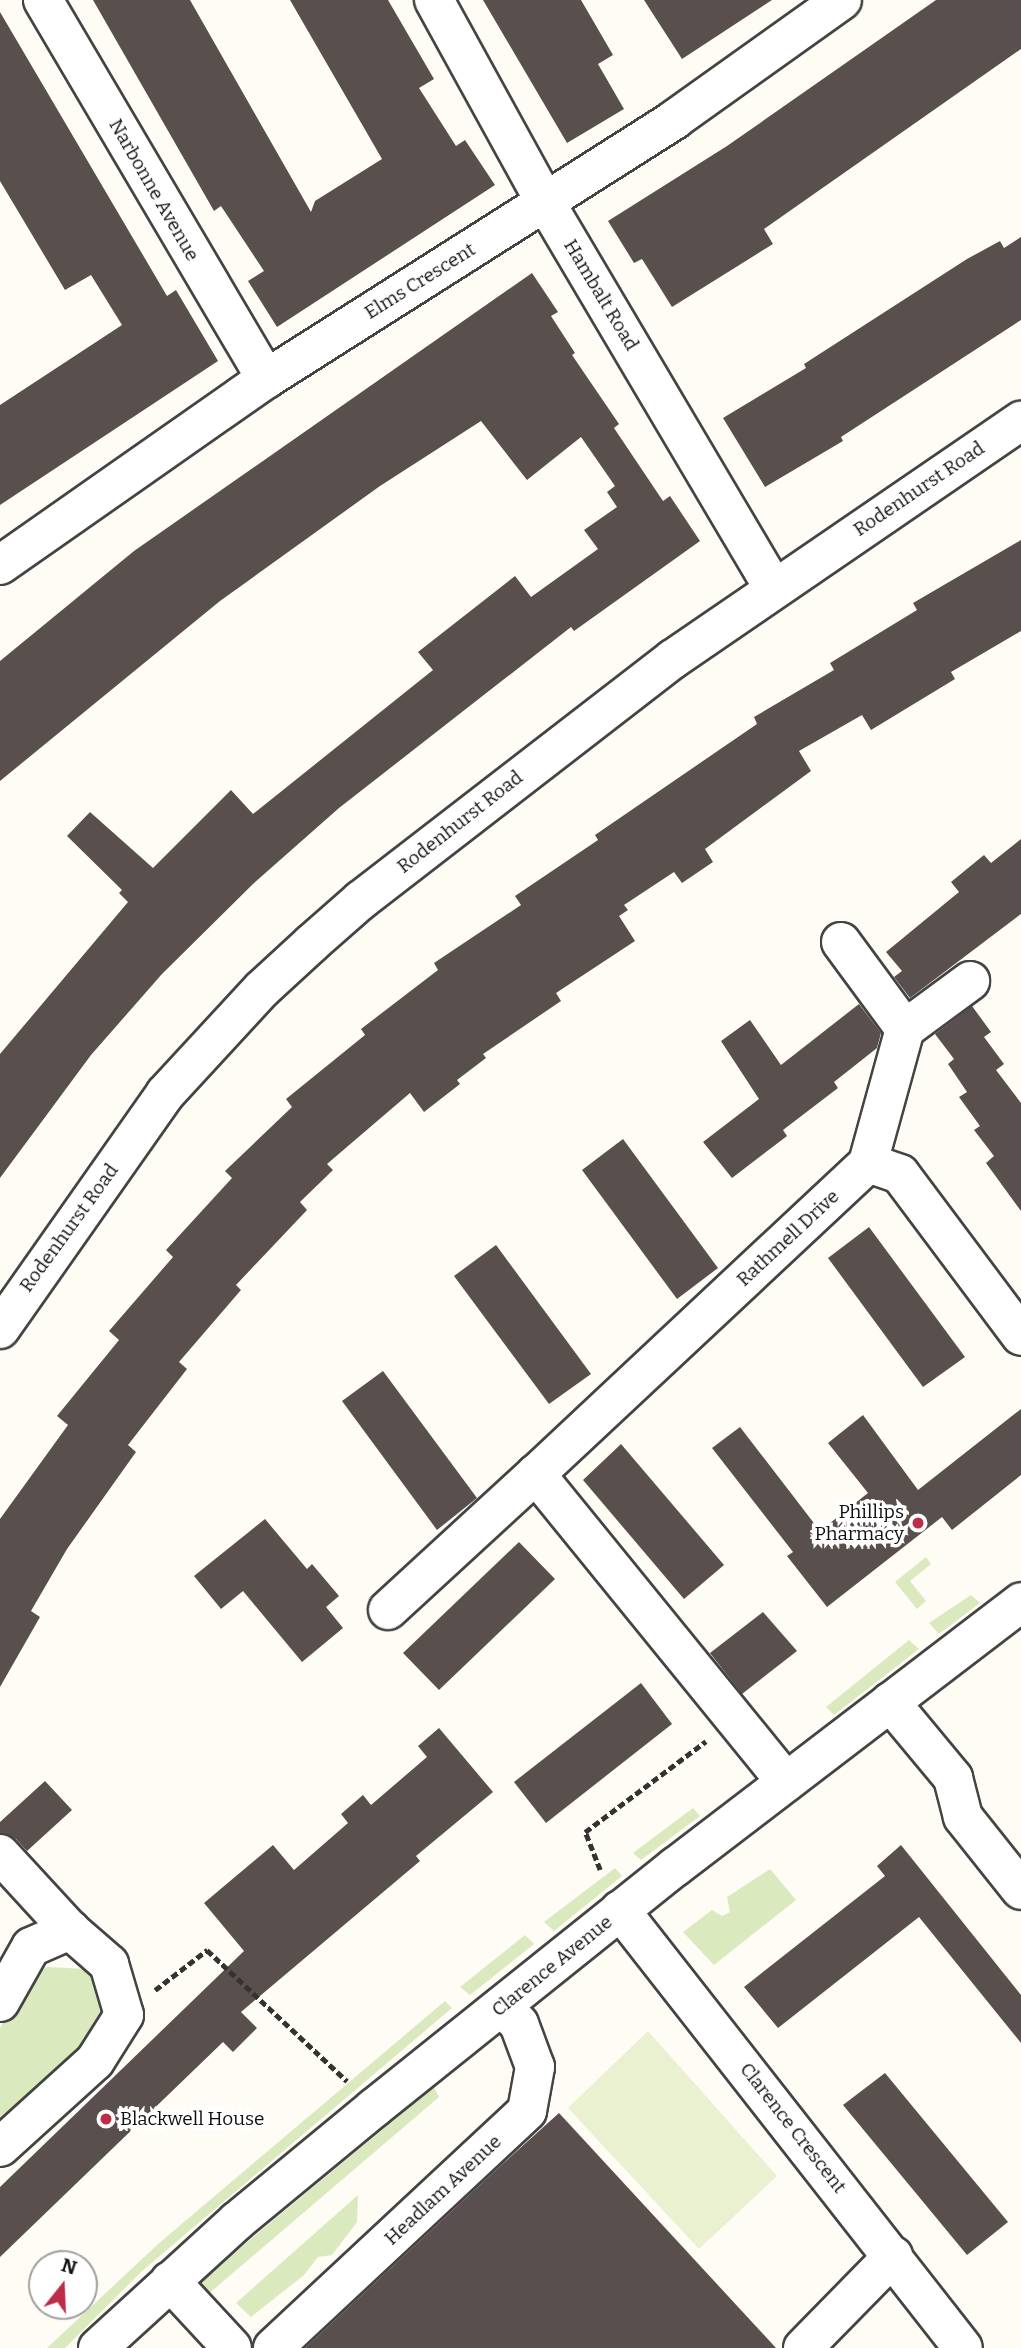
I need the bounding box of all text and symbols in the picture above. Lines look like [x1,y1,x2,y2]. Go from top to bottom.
street label: Narbonne Avenue [104,115,204,265]
street label: Hambalt Road [559,235,643,355]
street label: Elms Crescent [360,238,480,324]
street label: Rodenhurst Road [849,437,989,541]
street label: Rodenhurst Road [393,766,527,878]
street label: Rodenhurst Road [15,1159,123,1297]
street label: Rathmell Drive [732,1185,844,1291]
place label: Phillips Pharmacy [815,1501,904,1545]
marker: Phillips Pharmacy [910,1515,926,1531]
street label: Clarence Avenue [487,1911,617,2021]
street label: Clarence Crescent [735,2058,851,2198]
place label: Blackwell House [120,2108,264,2130]
marker: Blackwell House [98,2111,114,2127]
street label: Headlam Avenue [380,2130,506,2250]
north arrow [28,2250,98,2320]
text: N [58,2253,80,2280]

